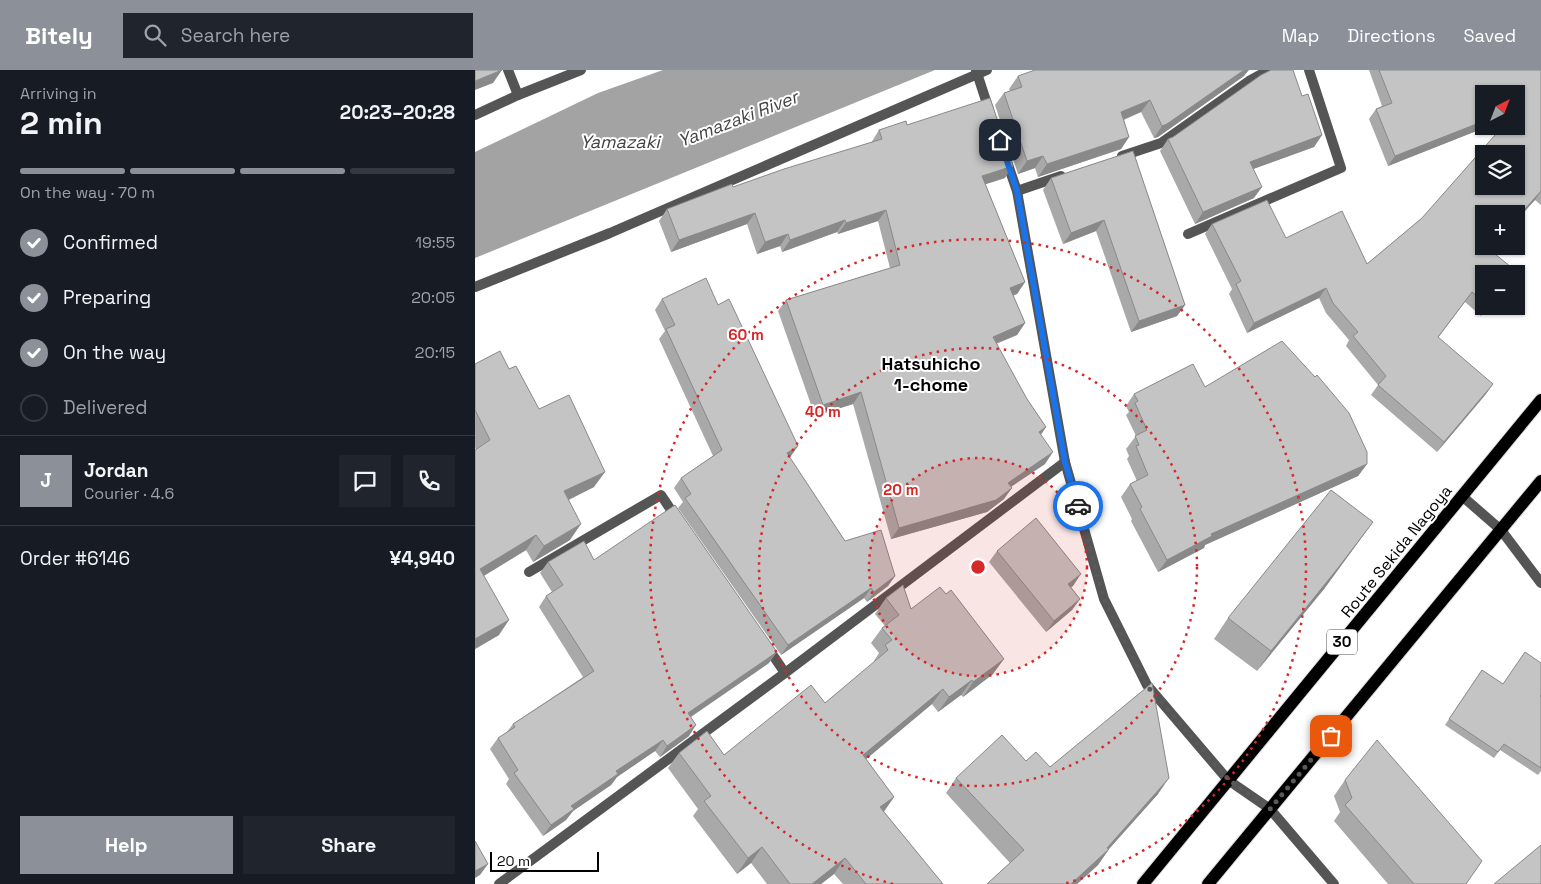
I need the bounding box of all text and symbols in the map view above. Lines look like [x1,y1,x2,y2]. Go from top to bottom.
search box [123,13,473,58]
text: Bitely [25,20,93,51]
icon: search [141,21,169,49]
text: Search here [181,23,290,48]
text: Map [1282,24,1319,47]
text: Directions [1347,24,1436,47]
text: Saved [1464,24,1516,47]
text: Arriving in [20,83,97,104]
water label: Yamazaki River [675,84,803,152]
north arrow [1475,85,1525,135]
map controls [1475,85,1525,315]
text: 20:23–20:28 [340,100,455,125]
text: 2 min [20,103,103,143]
pin [979,119,1021,161]
icon: home [986,126,1014,154]
water label: Yamazaki [580,130,662,153]
button: layers [1475,145,1525,195]
text: On the way · 70 m [20,182,155,203]
button: + [1475,205,1525,255]
icon: check [20,229,48,257]
text: Confirmed [63,230,158,255]
text: 19:55 [415,232,455,253]
button: − [1475,265,1525,315]
icon: check [20,284,48,312]
text: Preparing [63,285,151,310]
text: 20:05 [411,287,455,308]
text: 60 m [728,325,764,344]
icon: check [20,339,48,367]
text: On the way [63,340,166,365]
text: 20:15 [415,342,455,363]
district label: Hatsuhicho 1-chome [882,352,980,396]
text: Delivered [63,395,148,420]
text: 40 m [805,402,841,421]
button: chat [339,455,391,507]
button: phone [403,455,455,507]
text: Jordan [84,458,149,483]
text: J [40,468,52,493]
text: 20 m [883,480,919,499]
courier [1053,481,1103,531]
street label: Route Sekida Nagoya [1336,481,1456,622]
text: Courier · 4.6 [84,483,174,504]
icon: car [1064,492,1092,520]
text: Order #6146 [20,546,130,571]
text: ¥4,940 [389,546,455,571]
centre of rings [969,558,987,576]
road number: 30 [1327,630,1357,654]
pin [1310,715,1352,757]
icon: bag [1317,722,1345,750]
button: Help [20,816,233,874]
button: Share [243,816,455,874]
scale bar [490,849,599,872]
text: 20 m [497,852,530,870]

